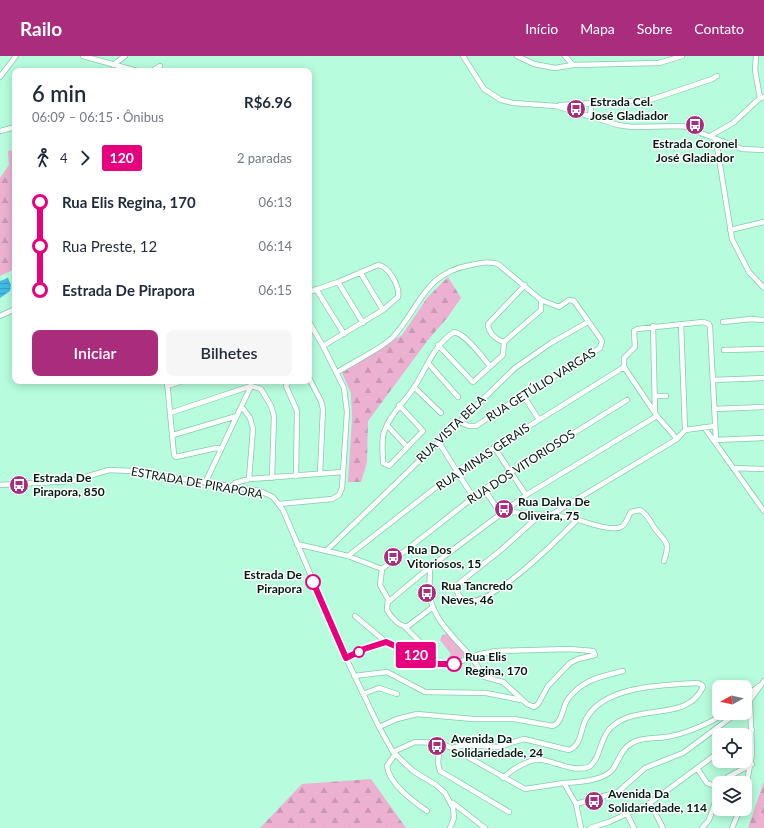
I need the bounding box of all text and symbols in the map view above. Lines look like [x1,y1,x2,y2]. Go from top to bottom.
text: Railo [20,17,62,40]
text: Início [525,20,558,37]
text: Mapa [580,20,615,37]
text: Sobre [637,20,672,37]
text: Contato [694,20,744,37]
text: 6 min [32,80,86,107]
text: R$6.96 [244,93,292,111]
place label: Estrada Cel. José Gladiador [590,94,669,123]
bus stop icon: Estrada Cel. José Gladiador [565,98,587,120]
text: 06:09 – 06:15 · Ônibus [32,109,164,125]
bus stop icon: Estrada Coronel José Gladiador [684,114,706,136]
place label: Estrada Coronel José Gladiador [653,136,737,165]
icon: walk [32,147,54,169]
icon: forward [74,147,96,169]
text: 120 [110,149,134,166]
text: 4 [60,150,68,166]
text: 2 paradas [237,150,292,166]
text: Rua Elis Regina, 170 [62,193,196,211]
text: 06:13 [259,194,292,210]
text: Rua Preste, 12 [62,237,157,255]
text: 06:14 [259,238,292,254]
text: Estrada De Pirapora [62,281,195,299]
text: 06:15 [259,282,292,298]
button: Iniciar [32,330,158,376]
button: Bilhetes [166,330,292,376]
street label: RUA GETÚLIO VARGAS [483,345,598,424]
street label: RUA VISTA BELA [413,391,489,465]
street label: RUA MINAS GERAIS [433,420,532,493]
street label: RUA DOS VITORIOSOS [464,426,578,507]
street label: ESTRADA DE PIRAPORA [130,464,265,502]
place label: Estrada De Pirapora, 850 [33,470,105,499]
bus stop icon: Estrada De Pirapora, 850 [8,474,30,496]
place label: Rua Dalva De Oliveira, 75 [518,494,591,523]
bus stop icon: Rua Dalva De Oliveira, 75 [493,498,515,520]
place label: Rua Dos Vitoriosos, 15 [406,542,481,571]
bus stop icon: Rua Dos Vitoriosos, 15 [382,546,404,568]
place label: Estrada De Pirapora [244,567,303,596]
marker: Estrada De Pirapora [305,574,321,590]
place label: Rua Tancredo Neves, 46 [441,578,513,607]
bus stop icon: Rua Tancredo Neves, 46 [416,582,438,604]
line badge: 120 [393,642,439,668]
unlabelled marker [353,646,365,658]
text: 120 [404,646,428,663]
place label: Rua Elis Regina, 170 [465,649,528,678]
marker: Rua Elis Regina, 170 [446,656,462,672]
north arrow [712,680,752,720]
map controls [712,680,752,816]
button: locate [712,728,752,768]
place label: Avenida Da Solidariedade, 24 [450,731,543,760]
bus stop icon: Avenida Da Solidariedade, 24 [426,735,448,757]
button: layers [712,776,752,816]
place label: Avenida Da Solidariedade, 114 [607,786,707,815]
bus stop icon: Avenida Da Solidariedade, 114 [583,790,605,812]

